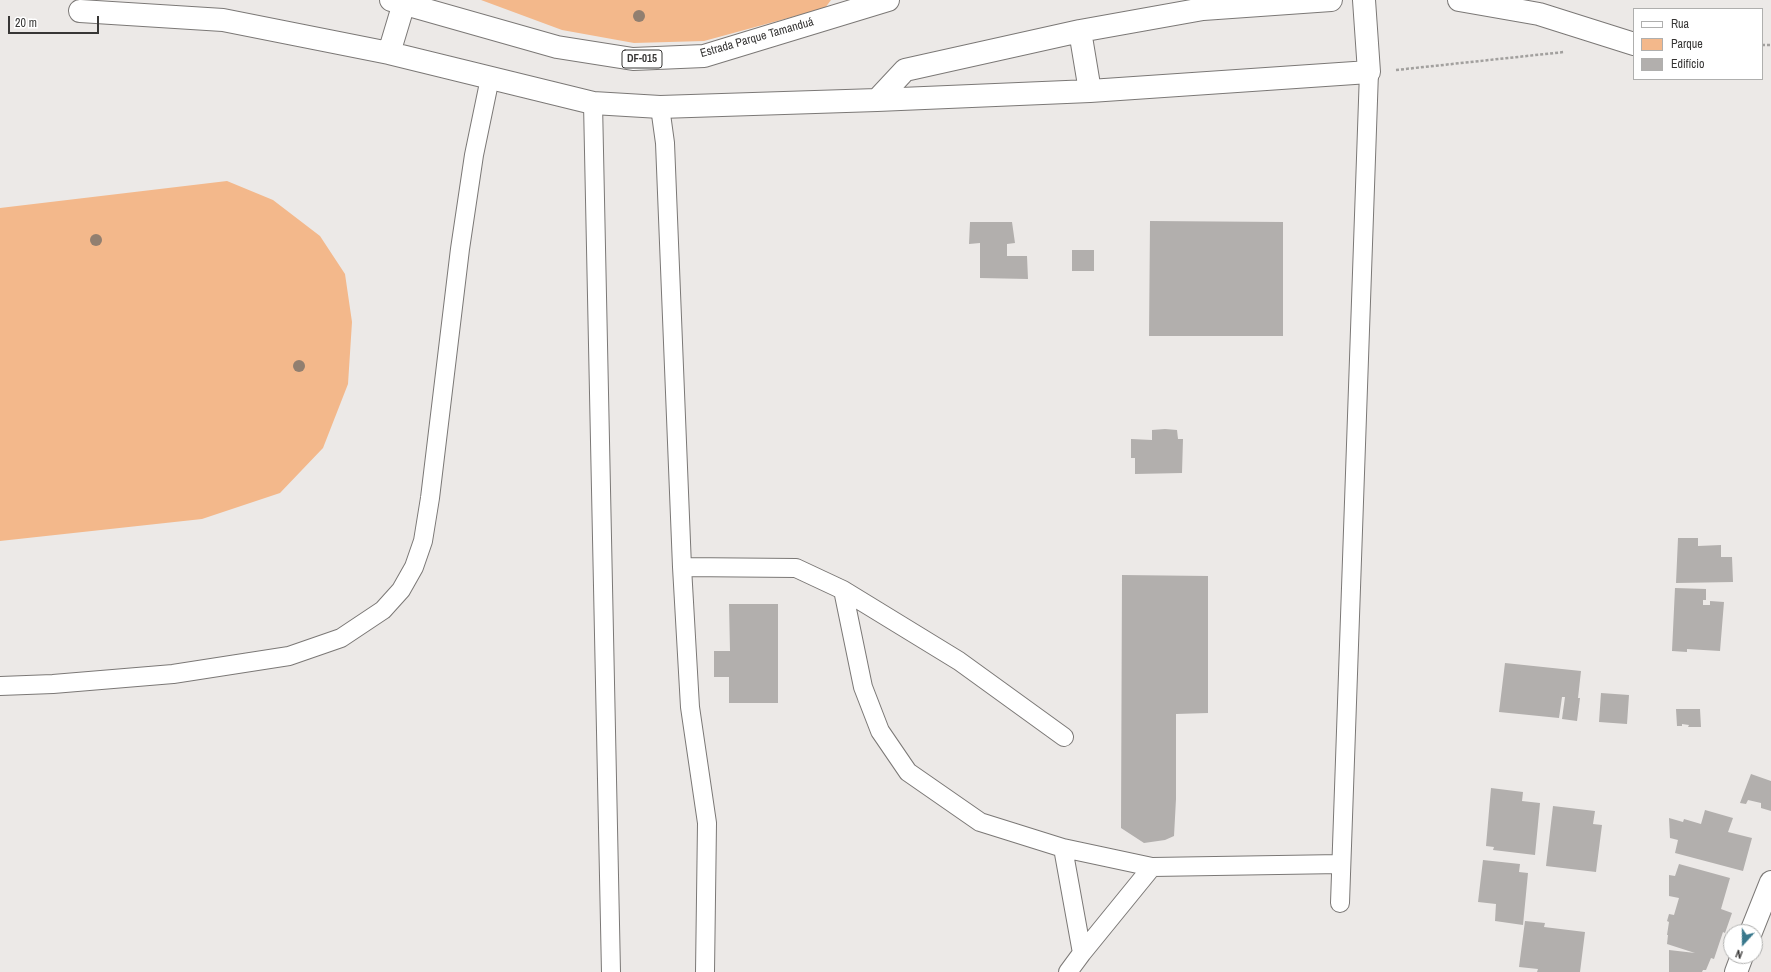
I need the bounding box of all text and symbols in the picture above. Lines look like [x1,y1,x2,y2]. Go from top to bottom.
scale bar [10,8,101,34]
legend [1633,8,1763,80]
text: 20 m [15,15,37,31]
street label: Estrada Parque Tamanduá [699,15,815,61]
text: Rua [1671,16,1689,32]
text: Parque [1671,36,1703,52]
road number: DF-015 [622,50,662,68]
text: Edifício [1671,56,1704,72]
north arrow [1723,924,1763,964]
text: N [1734,947,1745,962]

